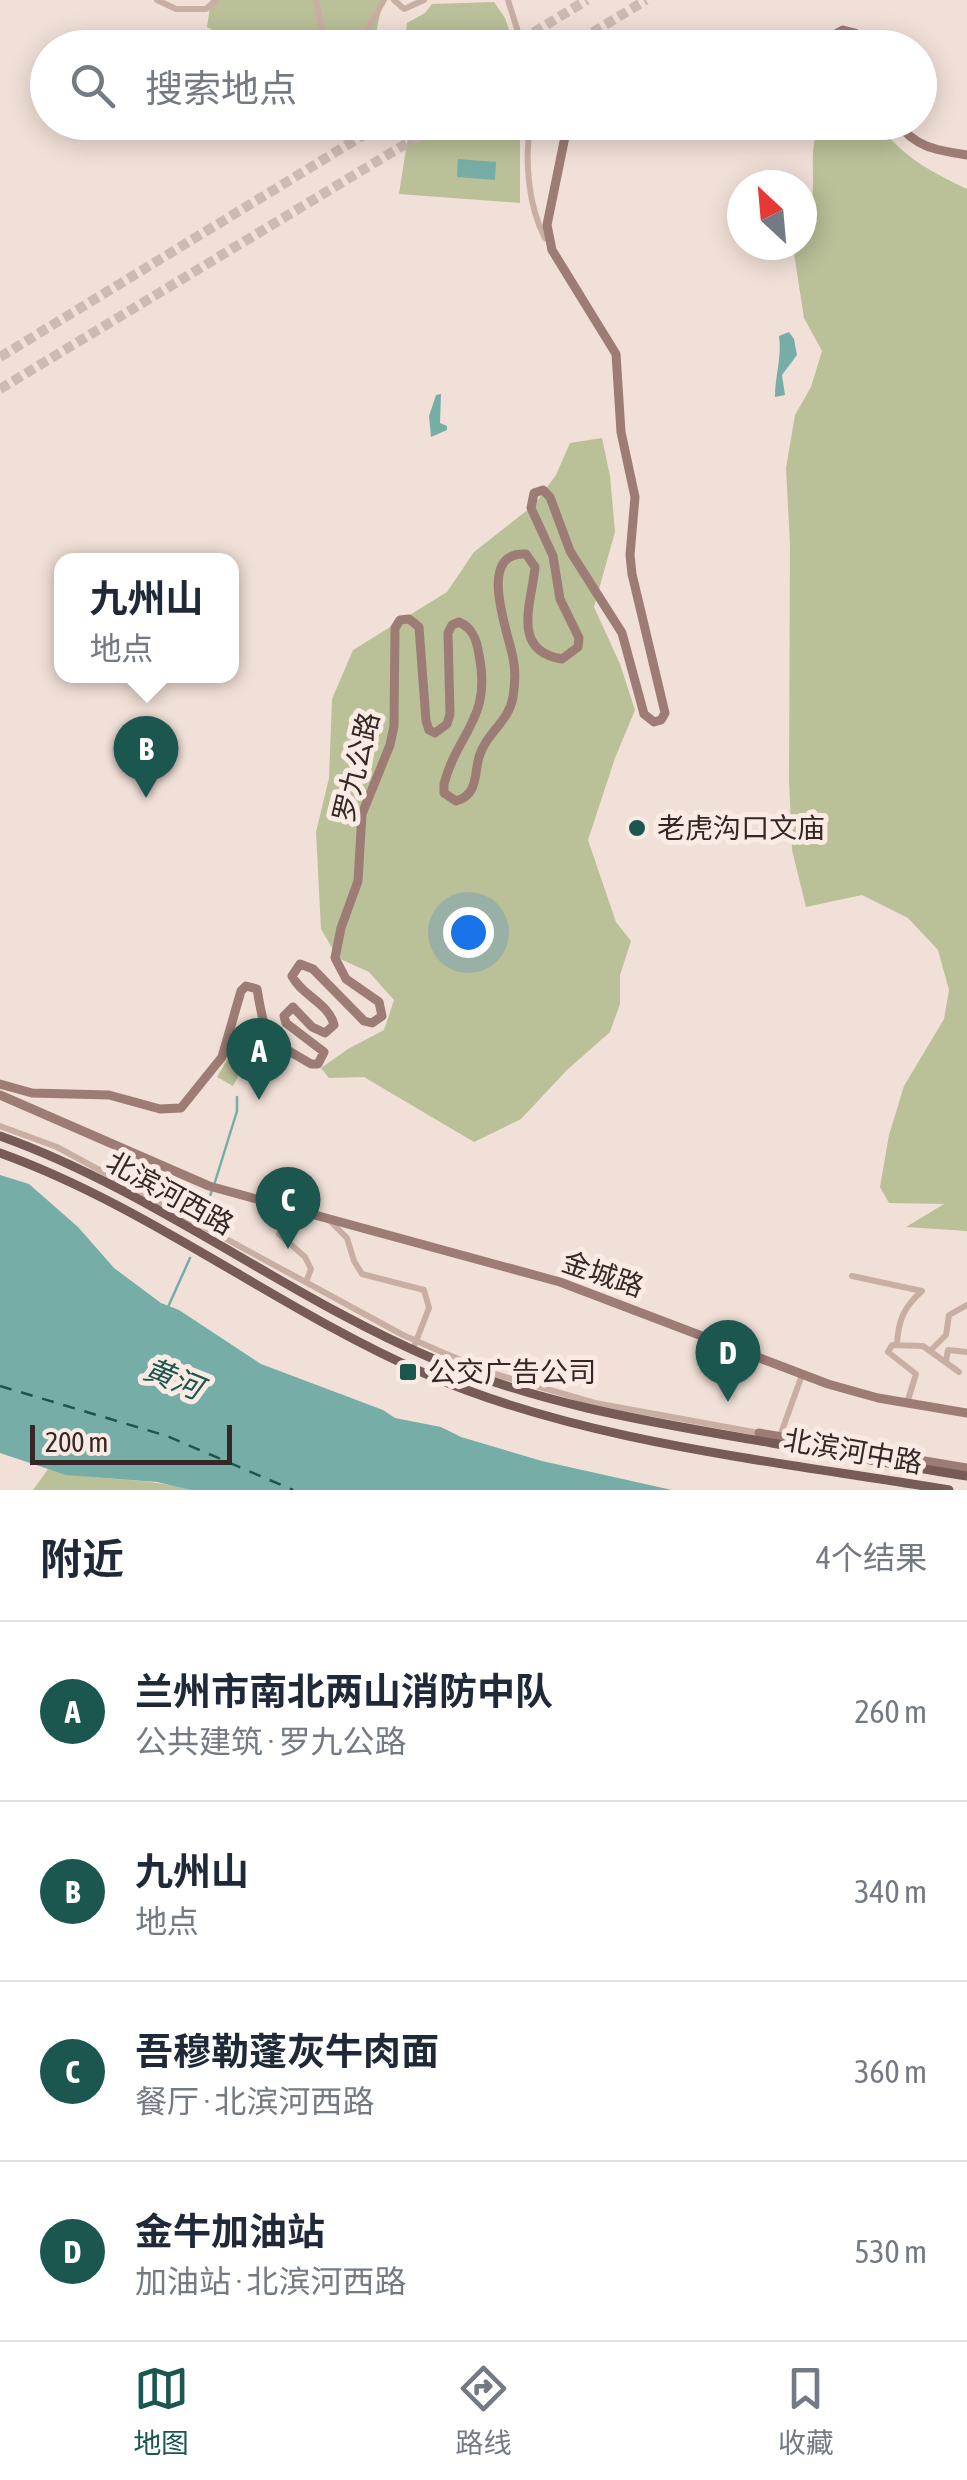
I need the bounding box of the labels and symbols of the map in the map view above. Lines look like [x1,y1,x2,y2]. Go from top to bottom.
north arrow [727,170,817,260]
street label: 罗九公路 [327,709,385,825]
pin: B [114,716,178,798]
place label: 老虎沟口文庙 [657,812,825,844]
marker: 老虎沟口文庙 [626,817,648,839]
your location [443,907,494,958]
pin: A [226,1018,292,1100]
street label: 北滨河西路 [101,1145,239,1241]
pin: C [256,1166,320,1249]
street label: 金城路 [558,1245,648,1303]
pin: D [696,1320,760,1402]
water label: 黄河 [139,1351,212,1407]
place label: 公交广告公司 [428,1356,596,1388]
marker: 公交广告公司 [397,1361,419,1383]
scale bar [30,1420,232,1464]
street label: 北滨河中路 [781,1423,925,1479]

